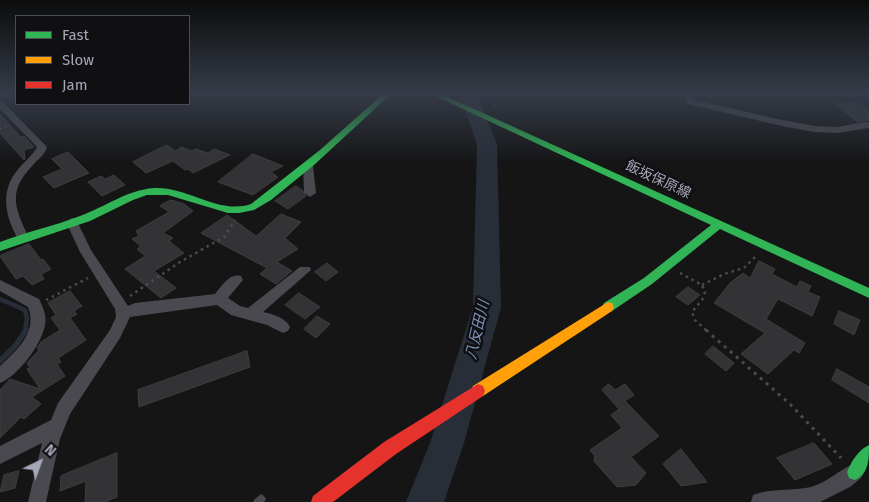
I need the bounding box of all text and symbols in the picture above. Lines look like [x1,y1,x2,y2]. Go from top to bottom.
legend [15,15,190,105]
text: Fast [62,26,89,44]
text: Slow [62,51,94,69]
text: Jam [62,76,88,94]
street label: 飯坂保原線 [623,158,693,202]
water label: 八反田川 [462,299,494,361]
north arrow [15,437,65,487]
text: N [41,441,60,460]

